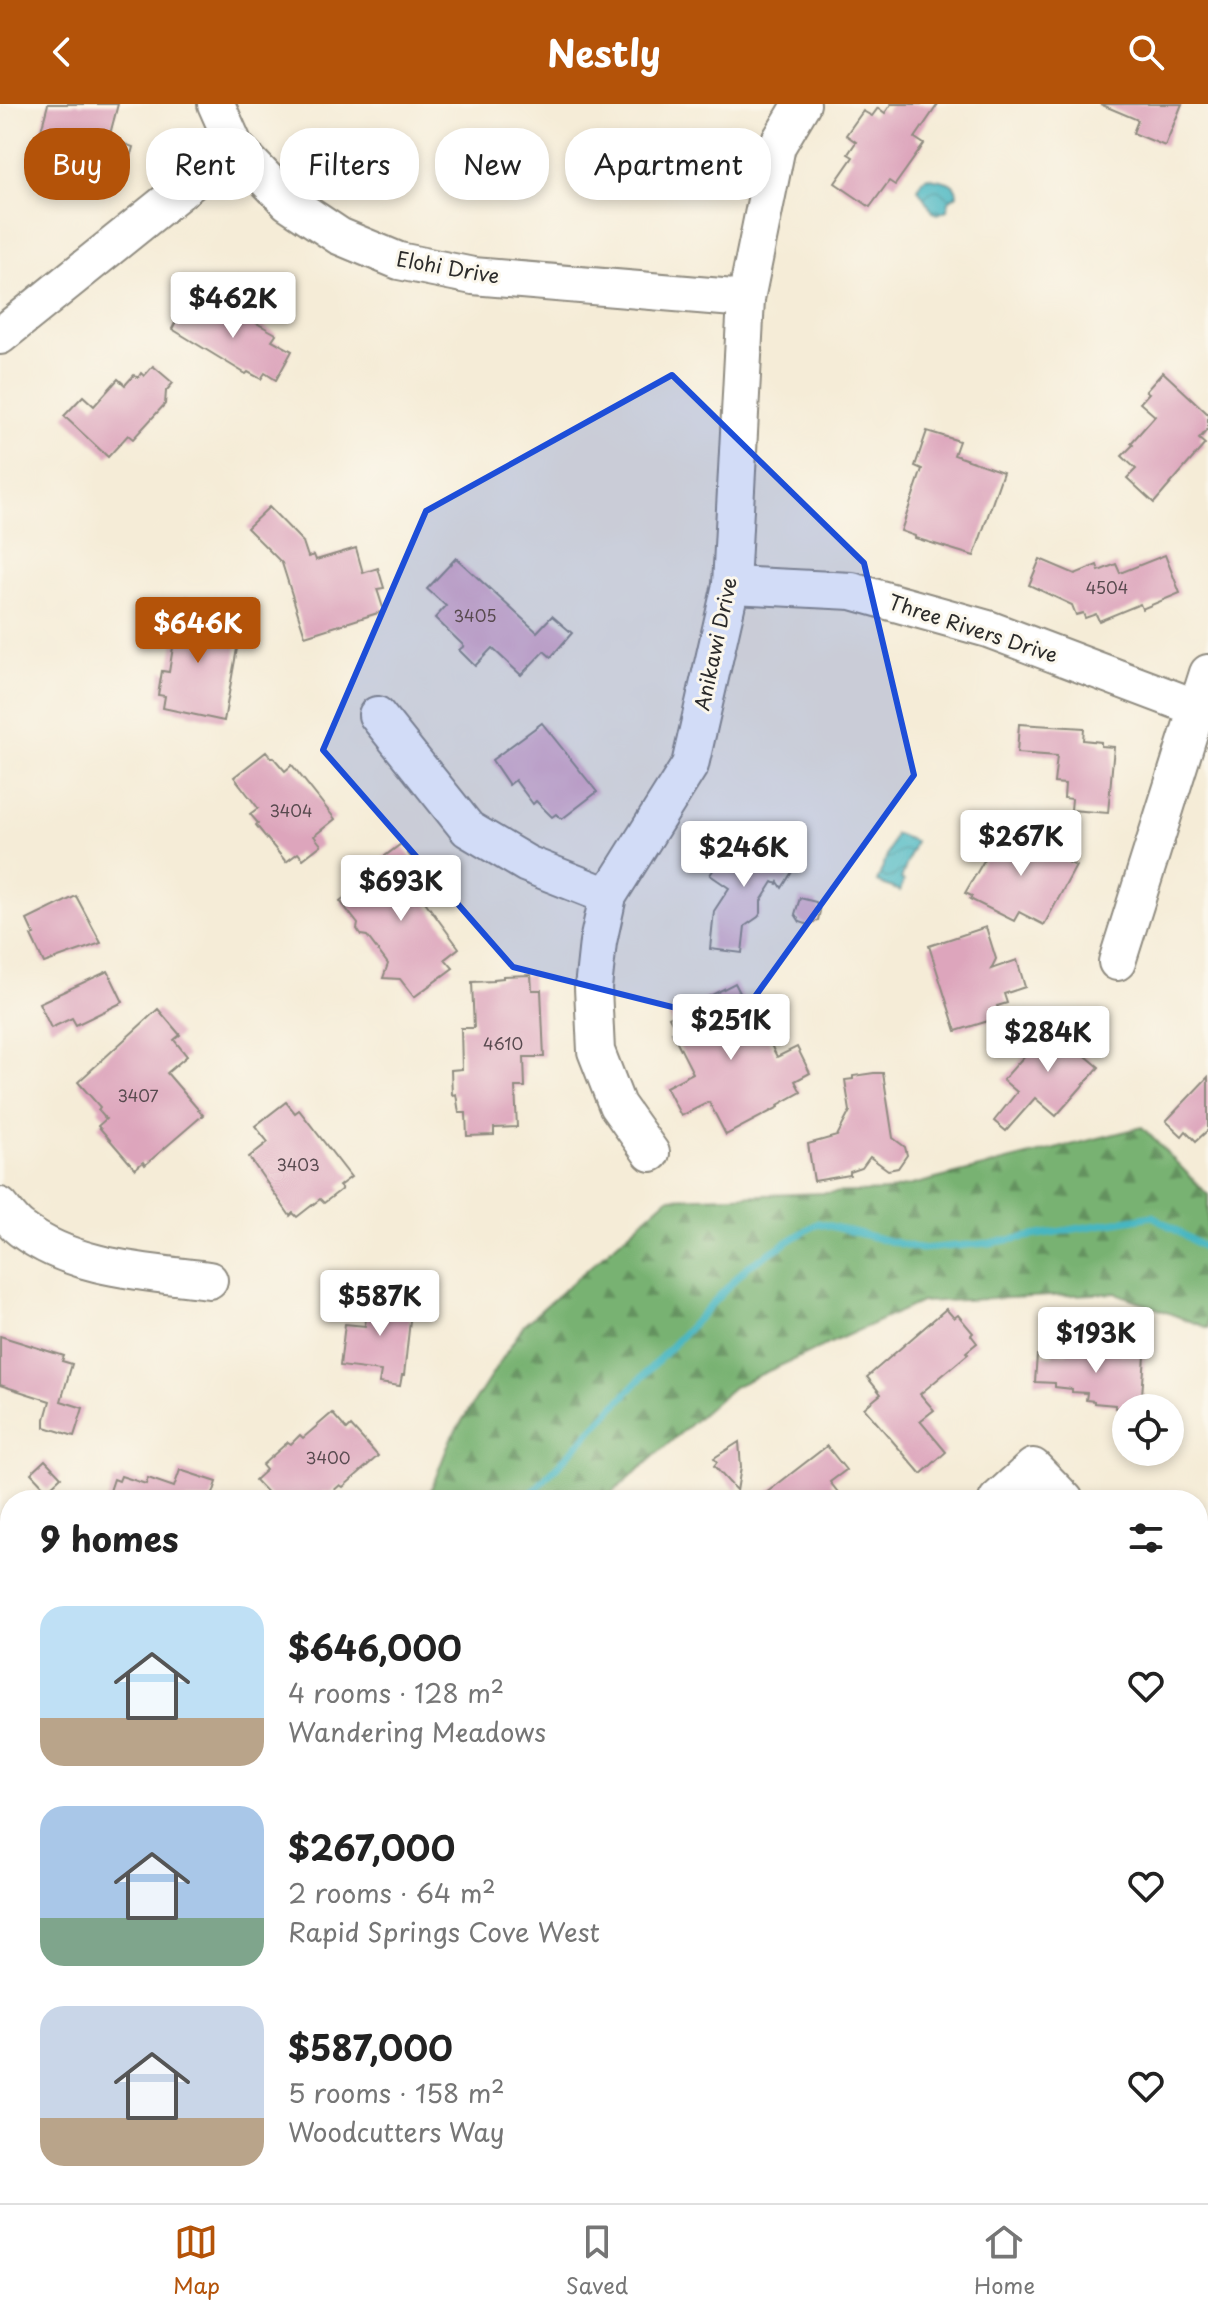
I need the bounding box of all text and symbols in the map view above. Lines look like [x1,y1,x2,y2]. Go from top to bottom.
text: Nestly [547,25,661,79]
icon: back [40,30,84,74]
icon: search [1124,30,1168,74]
chip: Buy [24,128,130,200]
chip: Rent [146,128,264,200]
chip: Filters [280,128,419,200]
chip: New [435,128,549,200]
chip: Apartment [565,128,771,200]
street label: Elohi Drive [394,243,502,291]
pin: $462K [177,272,289,340]
text: $462K [189,278,277,317]
street label: Anikawi Drive [686,574,744,713]
house number: 4504 [1086,575,1128,599]
street label: Three Rivers Drive [885,586,1062,670]
pin: $646K [142,597,254,665]
text: $646K [153,603,243,642]
house number: 3405 [453,603,497,627]
house number: 3404 [269,798,313,822]
pin: $267K [965,810,1077,878]
text: $267K [978,816,1064,855]
pin: $246K [688,821,800,889]
text: $246K [699,827,789,866]
pin: $693K [345,855,457,923]
text: $693K [359,861,443,900]
pin: $251K [675,994,787,1062]
text: $251K [691,1000,771,1039]
pin: $284K [992,1006,1104,1074]
text: $284K [1004,1012,1092,1051]
house number: 4610 [483,1031,523,1055]
house number: 3407 [117,1083,159,1107]
house number: 3403 [276,1152,320,1176]
pin: $587K [324,1270,436,1338]
text: $587K [338,1276,422,1315]
pin: $193K [1040,1307,1152,1375]
text: $193K [1056,1313,1136,1352]
map controls [1112,1394,1184,1466]
button: locate [1112,1394,1184,1466]
house number: 3400 [306,1445,350,1469]
text: 9 homes [40,1512,179,1564]
icon: filters [1124,1516,1168,1560]
text: $646,000 [288,1621,462,1673]
icon: home [104,1638,200,1734]
icon: heart [1124,1664,1168,1708]
text: 4 rooms · 128 m² [288,1673,504,1712]
text: Wandering Meadows [288,1712,546,1751]
text: $267,000 [288,1821,455,1873]
icon: home [104,1838,200,1934]
icon: heart [1124,1864,1168,1908]
text: 2 rooms · 64 m² [288,1873,496,1912]
text: Rapid Springs Cove West [288,1912,600,1951]
text: $587,000 [288,2021,453,2073]
icon: home [104,2038,200,2134]
icon: heart [1124,2064,1168,2108]
text: 5 rooms · 158 m² [288,2073,505,2112]
text: Woodcutters Way [288,2112,505,2151]
tab: Map [173,2220,220,2301]
tab: Saved [566,2220,628,2301]
tab: Home [974,2220,1035,2301]

